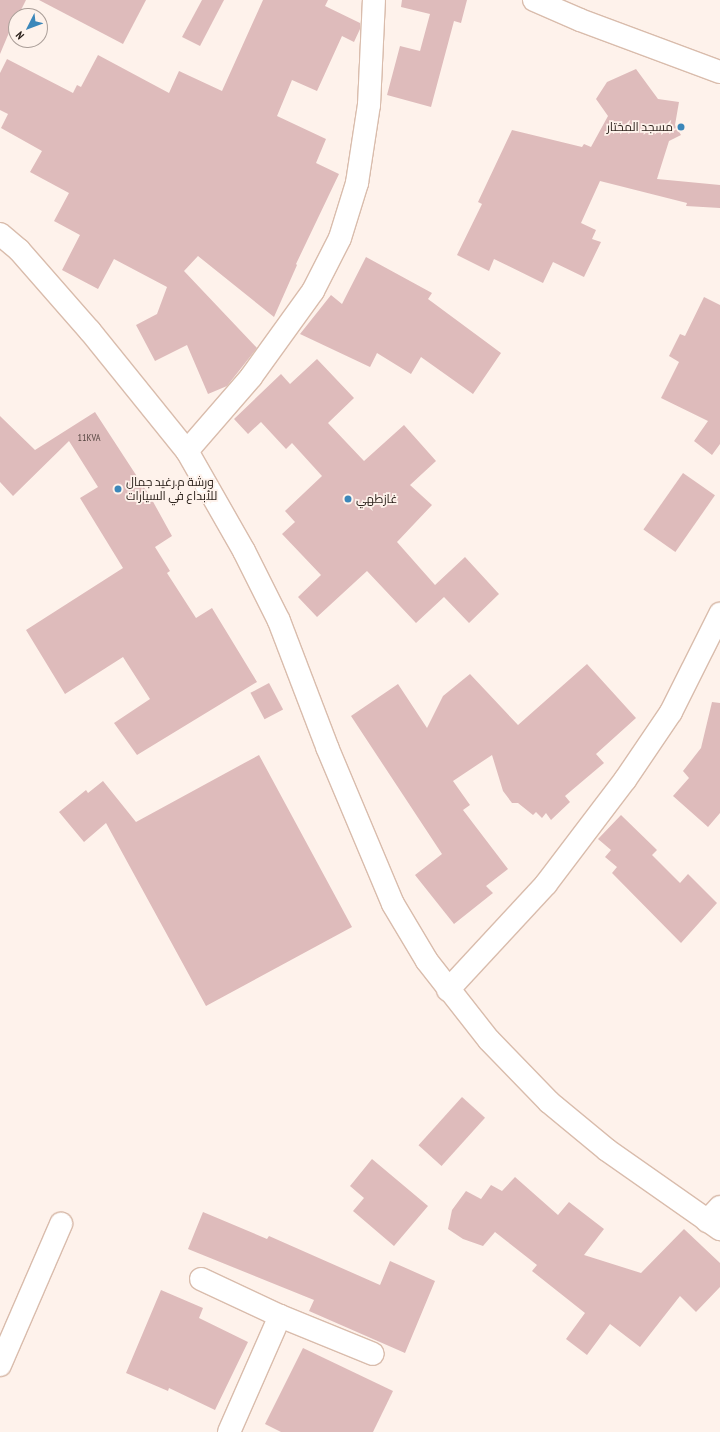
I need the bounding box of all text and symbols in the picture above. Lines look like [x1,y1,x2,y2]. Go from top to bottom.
north arrow [8,8,48,48]
text: N [13,28,27,42]
place label: مسجد المختار [607,120,673,134]
marker: مسجد المختار [676,122,686,132]
house number: 11KVA [78,432,100,444]
place label: ورشة م.رغيد جمال للأبداع في السيارات [126,475,217,503]
marker: ورشة م.رغيد جمال للأبداع في السيارات [113,484,123,494]
place label: غازطهي [356,492,397,506]
marker: غازطهي [343,494,353,504]

